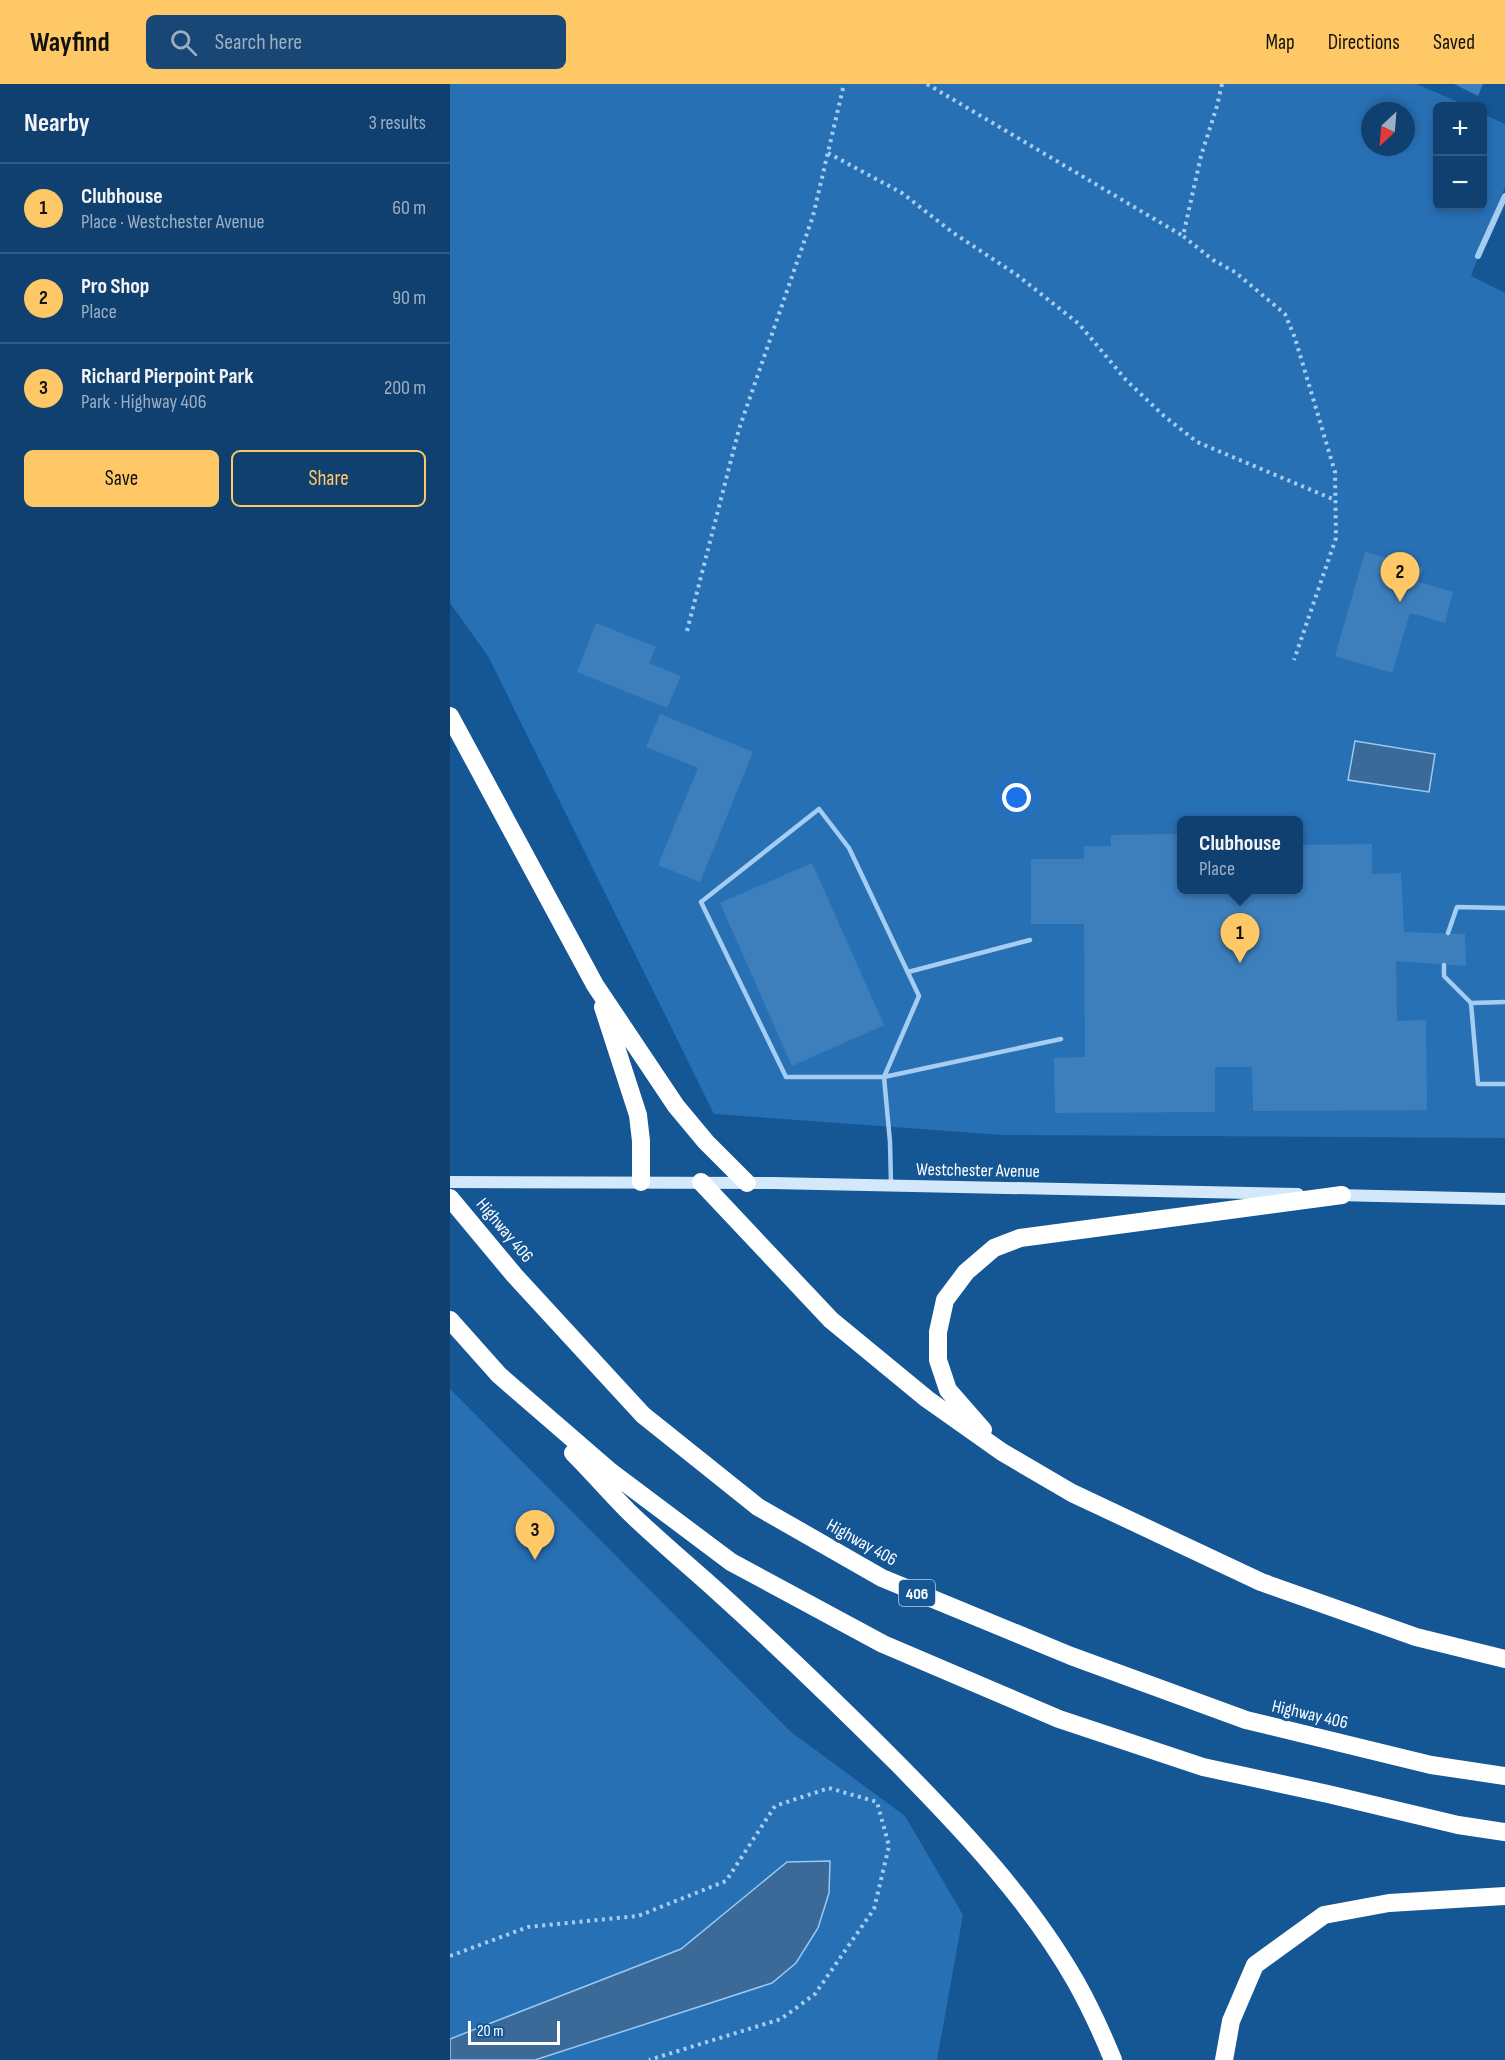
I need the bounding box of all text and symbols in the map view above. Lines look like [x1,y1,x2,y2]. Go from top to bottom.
search box [146,15,566,69]
text: Wayfind [30,26,110,59]
icon: search [167,26,200,59]
text: Search here [215,29,302,56]
text: Map [1265,30,1295,55]
text: Directions [1328,30,1400,55]
text: Saved [1433,30,1475,55]
north arrow [1361,102,1415,156]
map controls [1433,102,1487,210]
button: + [1433,102,1487,156]
text: Nearby [24,108,90,139]
text: 3 results [369,111,426,135]
button: − [1433,156,1487,210]
text: Clubhouse [81,183,163,210]
text: 1 [40,196,47,220]
text: 60 m [392,196,426,220]
text: Place · Westchester Avenue [81,210,265,234]
text: Pro Shop [81,273,149,300]
text: 2 [39,286,48,310]
text: 90 m [392,286,426,310]
text: Place [81,300,117,324]
text: Richard Pierpoint Park [81,363,253,390]
text: 3 [39,376,48,400]
text: 200 m [384,376,426,400]
text: Park · Highway 406 [81,390,206,414]
button: Save [24,450,219,507]
button: Share [231,450,426,507]
pin: 2 [1380,552,1420,602]
your location [1002,783,1031,812]
popup [1177,816,1303,894]
text: Clubhouse [1199,830,1281,857]
text: Place [1199,857,1235,881]
pin: 1 [1220,914,1260,963]
street label: Westchester Avenue [916,1159,1040,1182]
street label: Highway 406 [472,1194,538,1267]
pin: 3 [516,1510,554,1560]
street label: Highway 406 [823,1515,901,1570]
road number: 406 [899,1580,935,1606]
street label: Highway 406 [1270,1696,1350,1733]
scale bar [468,2018,560,2046]
text: 20 m [477,2022,504,2041]

